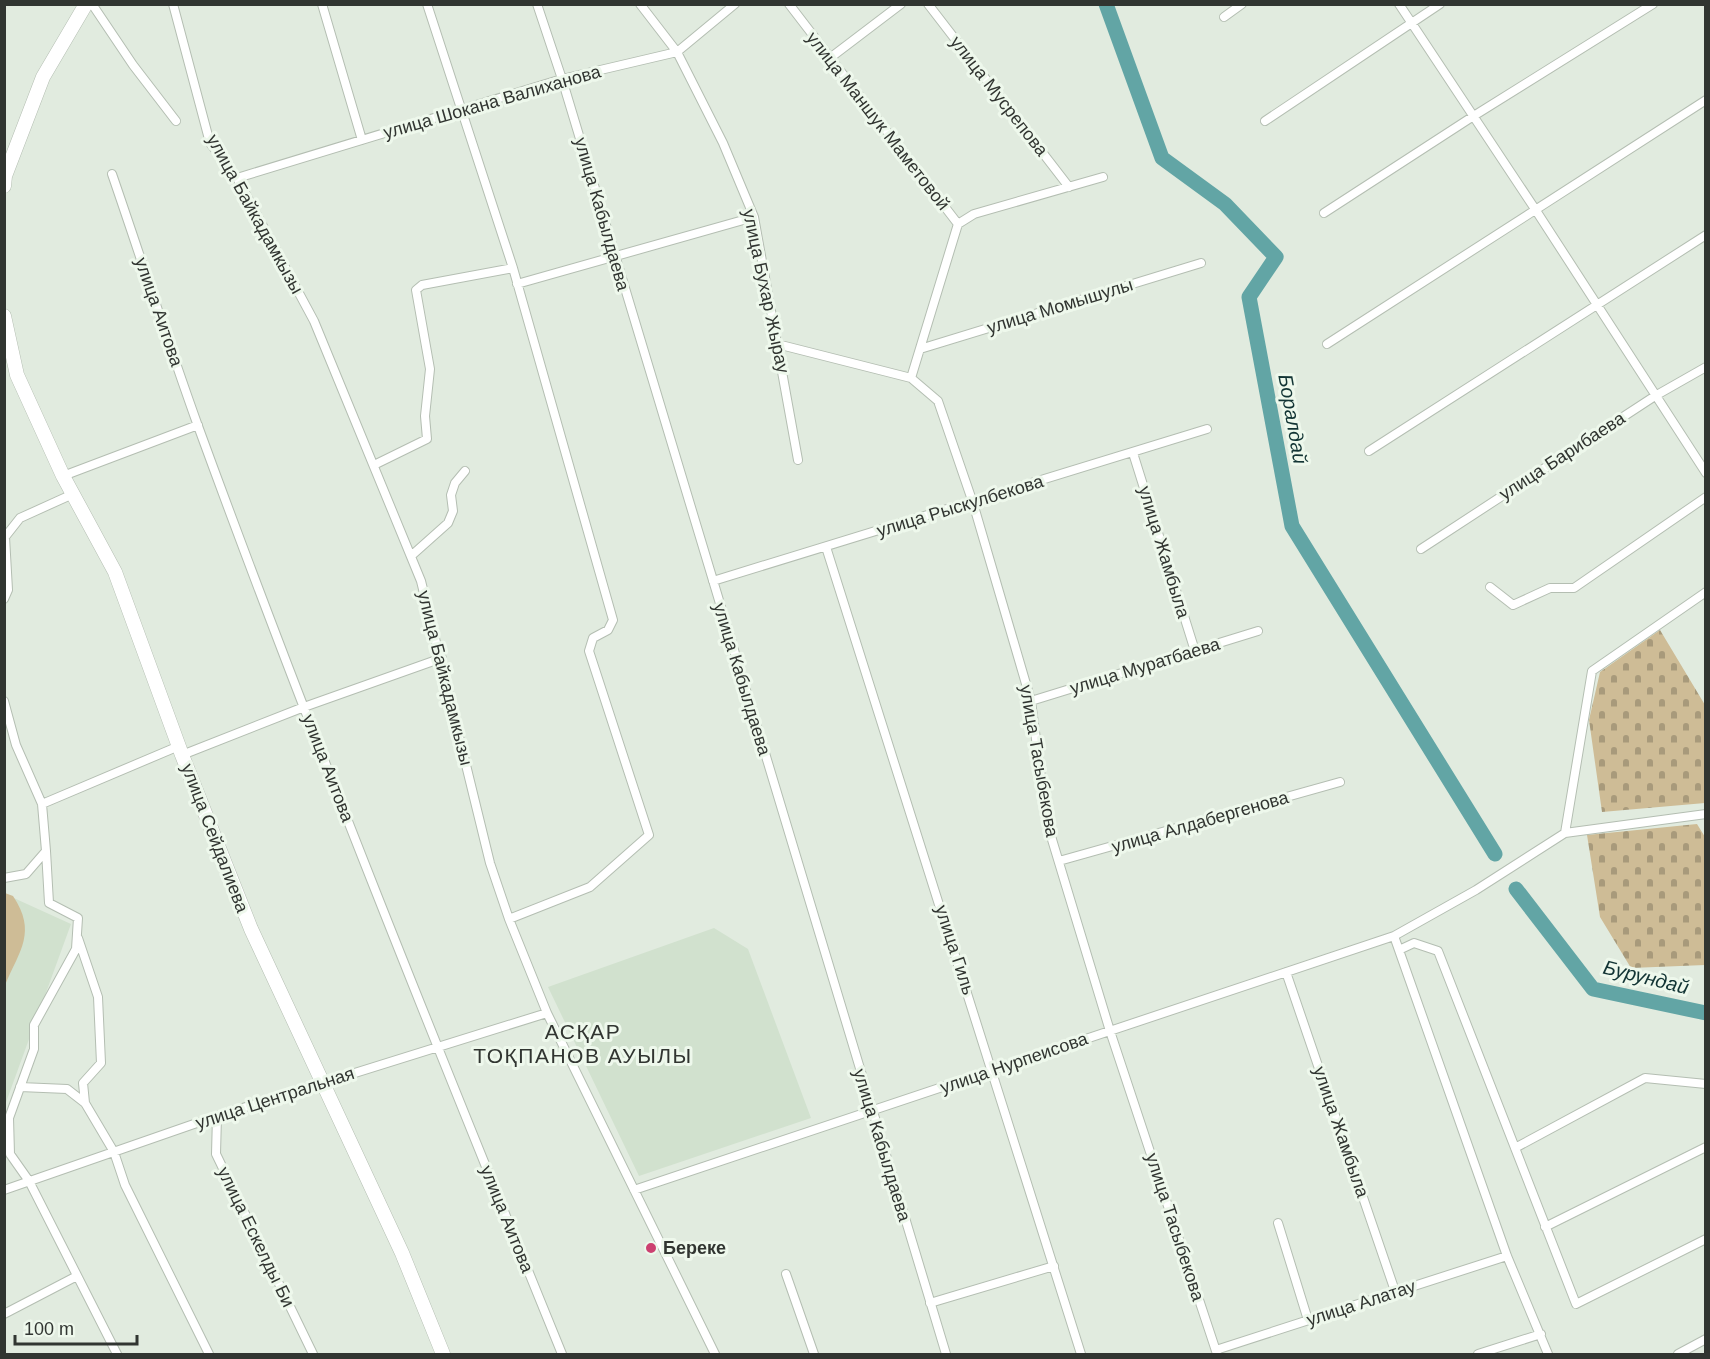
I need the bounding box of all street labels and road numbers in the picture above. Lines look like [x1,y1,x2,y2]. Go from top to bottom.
street label: улица Маншук Маметовой [802,28,954,214]
street label: улица Мусрепова [946,32,1053,161]
street label: улица Шокана Валиханова [381,61,604,143]
street label: улица Байкадамкызы [203,131,307,297]
street label: улица Кабылдаева [571,135,634,294]
street label: улица Бухар Жырау [739,207,793,375]
street label: улица Аитова [131,255,187,370]
street label: улица Момышулы [985,274,1135,338]
street label: улица Барибаева [1495,407,1629,504]
street label: улица Рыскулбекова [874,471,1047,541]
street label: улица Жамбыла [1134,483,1194,621]
street label: улица Байкадамкызы [414,588,476,768]
street label: улица Кабылдаева [709,600,775,759]
street label: улица Муратбаева [1068,633,1223,698]
street label: улица Тасыбекова [1016,683,1062,840]
street label: улица Аитова [298,711,358,826]
street label: улица Сейдалиева [177,761,253,916]
street label: улица Алдабергенова [1109,787,1292,857]
street label: улица Гиль [931,903,979,997]
street label: улица Нурпеисова [938,1028,1091,1098]
street label: улица Центральная [193,1063,357,1133]
street label: улица Жамбыла [1309,1064,1373,1201]
street label: улица Кабылдаева [849,1066,915,1225]
street label: улица Тасыбекова [1142,1151,1209,1304]
street label: улица Аитова [476,1162,538,1276]
street label: улица Ескелды Би [213,1164,299,1310]
street label: улица Алатау [1304,1276,1418,1330]

